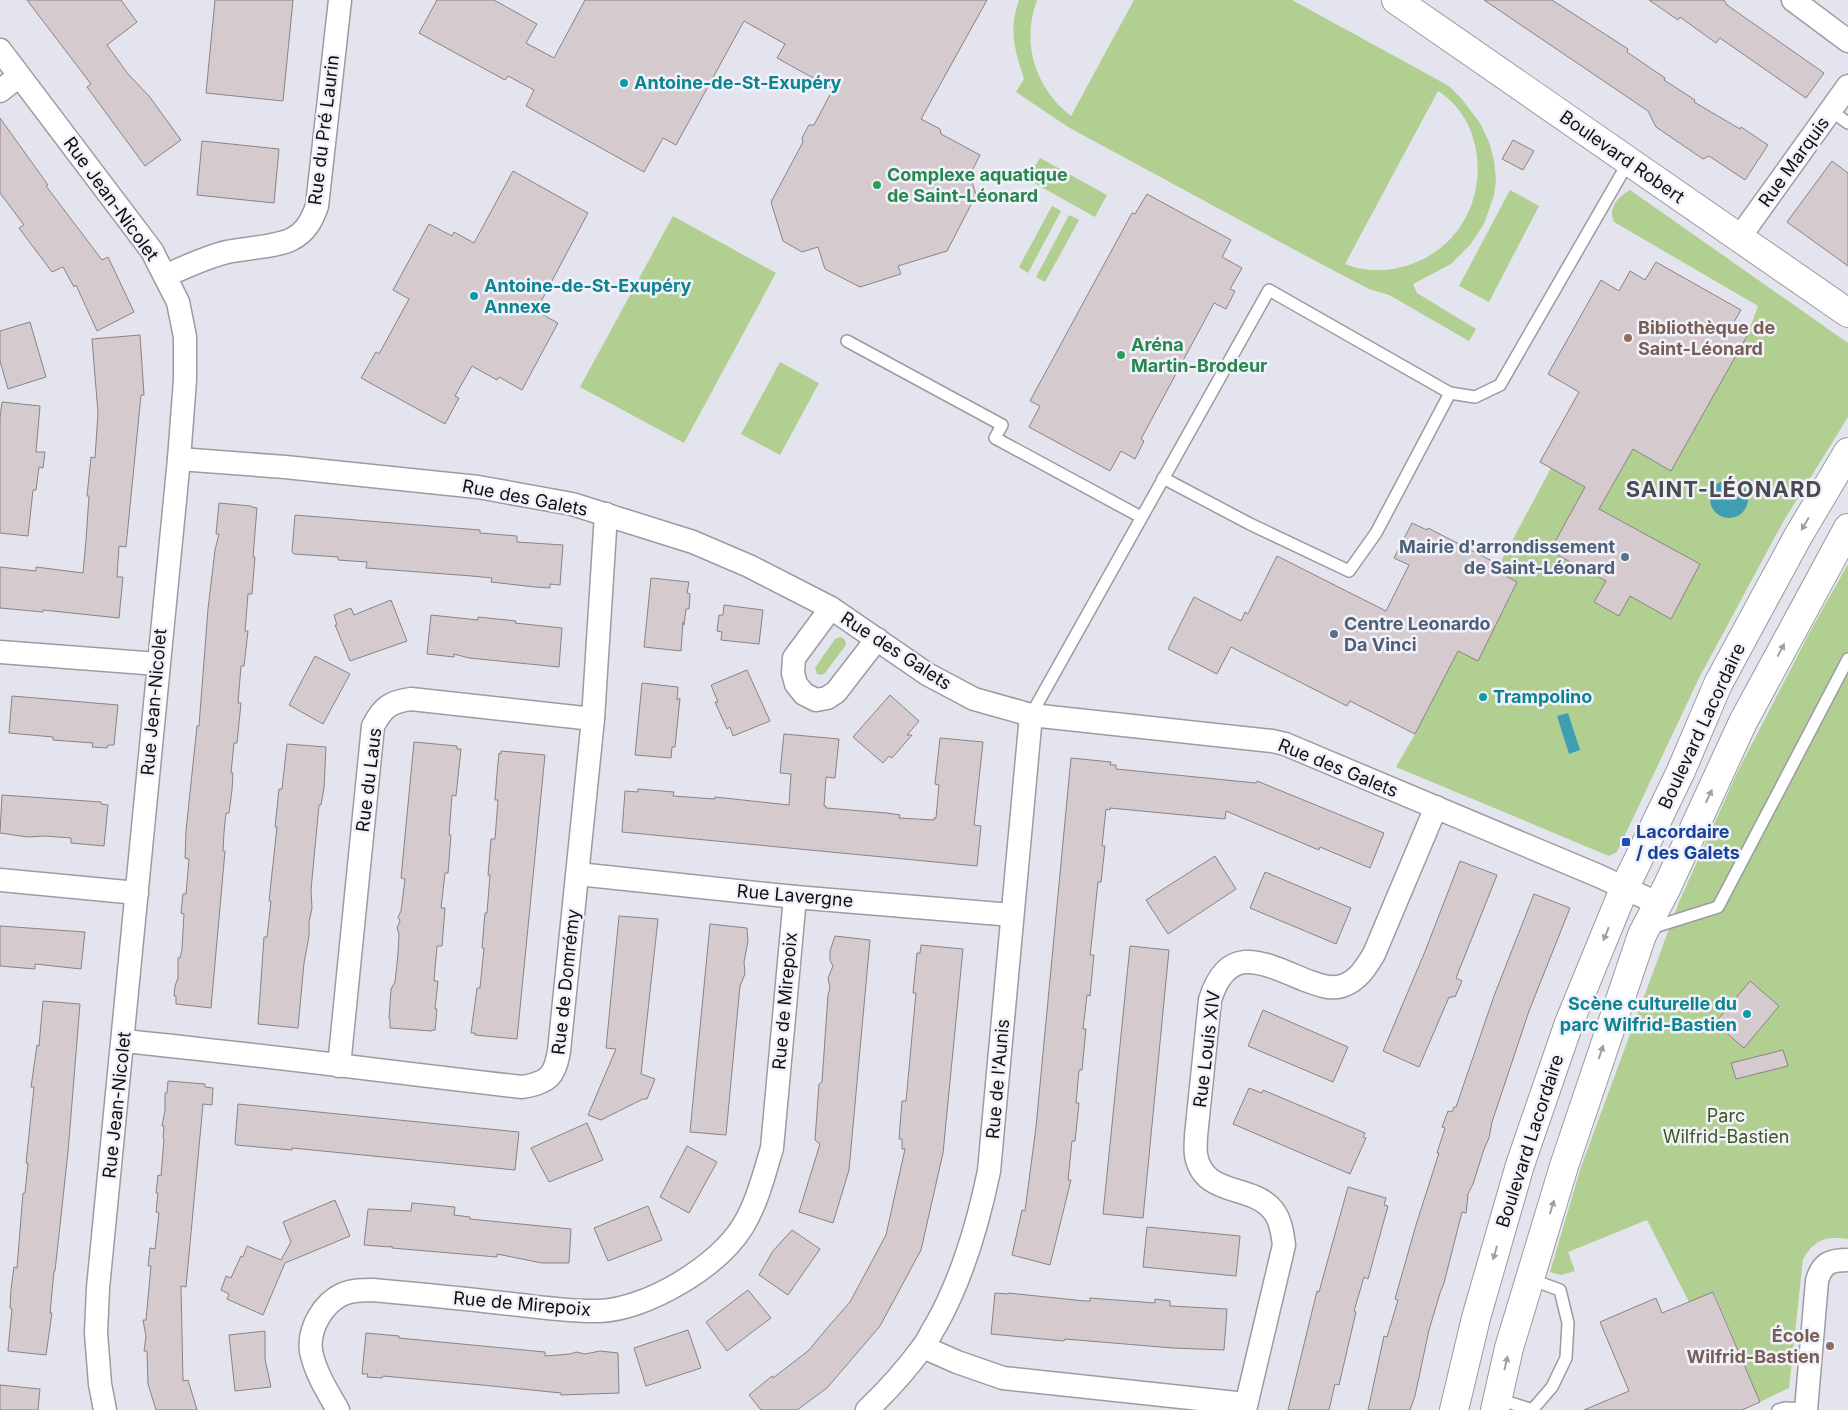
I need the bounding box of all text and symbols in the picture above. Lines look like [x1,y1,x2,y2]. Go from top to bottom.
street label: Rue du Pré Laurin [304,54,343,206]
place label: Antoine-de-St-Exupéry [634,72,842,93]
marker: Antoine-de-St-Exupéry [618,77,630,89]
street label: Boulevard Robert [1556,106,1689,207]
street label: Rue Marquis [1754,113,1833,211]
street label: Rue Jean-Nicolet [60,133,163,265]
place label: Complexe aquatique de Saint-Léonard [887,164,1068,206]
marker: Complexe aquatique de Saint-Léonard [871,179,883,191]
place label: Antoine-de-St-Exupéry Annexe [484,275,692,317]
marker: Antoine-de-St-Exupéry Annexe [468,290,480,302]
place label: Bibliothèque de Saint-Léonard [1638,317,1775,359]
marker: Bibliothèque de Saint-Léonard [1622,332,1634,344]
place label: Aréna Martin-Brodeur [1131,334,1267,376]
marker: Aréna Martin-Brodeur [1115,349,1127,361]
street label: Rue des Galets [461,475,590,520]
district label: SAINT-LÉONARD [1626,476,1822,502]
one-way arrow [1801,518,1810,531]
place label: Mairie d'arrondissement de Saint-Léonard [1399,536,1615,578]
marker: Mairie d'arrondissement de Saint-Léonard [1619,551,1631,563]
street label: Rue des Galets [837,607,955,694]
place label: Centre Leonardo Da Vinci [1344,613,1491,655]
street label: Rue Jean-Nicolet [137,627,170,776]
marker: Centre Leonardo Da Vinci [1328,628,1340,640]
street label: Boulevard Lacordaire [1654,639,1749,812]
one-way arrow [1777,643,1785,658]
place label: Trampolino [1493,686,1592,707]
marker: Trampolino [1477,691,1489,703]
street label: Rue du Laus [352,727,385,833]
street label: Rue des Galets [1275,734,1401,801]
one-way arrow [1705,789,1713,803]
place label: Lacordaire / des Galets [1636,821,1740,863]
marker: Lacordaire / des Galets [1620,836,1632,848]
street label: Rue Lavergne [736,880,854,911]
street label: Rue de Domrémy [547,908,584,1056]
one-way arrow [1601,927,1609,941]
street label: Rue de Mirepoix [768,931,801,1071]
street label: Rue Louis XIV [1189,989,1224,1109]
place label: Scène culturelle du parc Wilfrid-Bastien [1560,993,1737,1035]
marker: Scène culturelle du parc Wilfrid-Bastien [1741,1008,1753,1020]
street label: Rue de l'Aunis [982,1018,1013,1140]
street label: Rue Jean-Nicolet [98,1030,135,1179]
one-way arrow [1598,1044,1606,1059]
street label: Boulevard Lacordaire [1492,1052,1567,1230]
park label: Parc Wilfrid-Bastien [1663,1105,1789,1147]
one-way arrow [1548,1199,1556,1214]
one-way arrow [1491,1245,1499,1260]
street label: Rue de Mirepoix [452,1287,592,1320]
place label: École Wilfrid-Bastien [1686,1325,1820,1367]
marker: École Wilfrid-Bastien [1824,1340,1836,1352]
one-way arrow [1502,1355,1510,1370]

